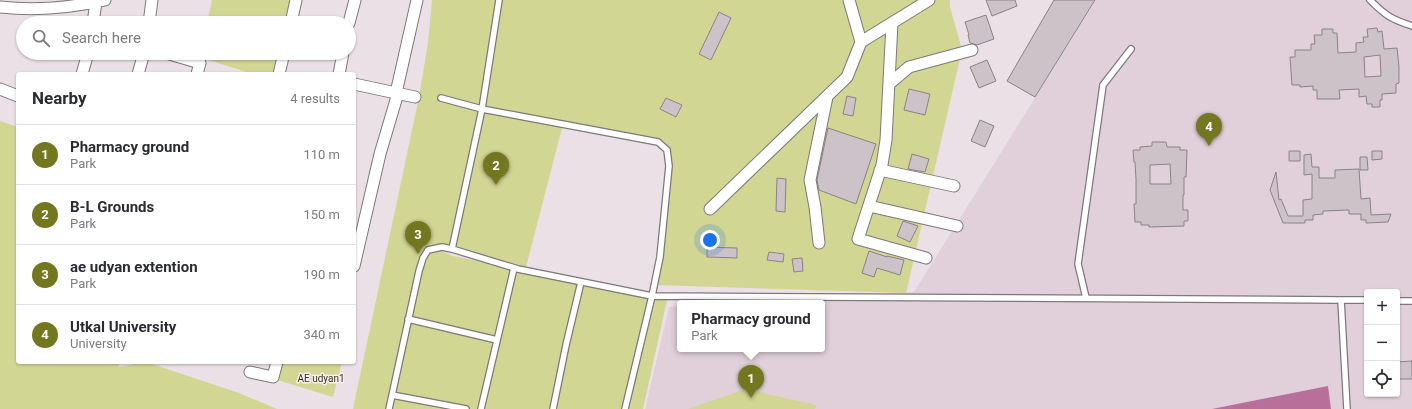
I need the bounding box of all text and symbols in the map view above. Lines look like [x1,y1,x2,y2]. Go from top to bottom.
search box [16,16,356,60]
icon: search [30,27,52,49]
text: Search here [62,29,141,47]
text: Nearby [32,88,87,108]
text: 4 results [290,91,340,106]
pin: 4 [1196,113,1222,146]
text: Pharmacy ground [70,138,189,156]
text: 1 [41,147,49,162]
text: 110 m [303,147,340,162]
pin: 2 [483,152,509,185]
text: Park [70,156,96,171]
text: B-L Grounds [70,198,154,216]
text: 2 [41,207,49,222]
text: 150 m [303,207,340,222]
text: Park [70,216,96,231]
pin: 3 [405,221,431,254]
your location [700,230,720,250]
text: ae udyan extention [70,258,198,276]
text: 3 [41,267,49,282]
text: 190 m [303,267,340,282]
text: Park [70,276,96,291]
map controls [1364,289,1400,397]
button: + [1364,289,1400,325]
popup [677,300,825,352]
text: Pharmacy ground [691,310,811,328]
text: Utkal University [70,318,176,336]
button: − [1364,325,1400,361]
text: 4 [41,327,49,342]
text: 340 m [303,327,340,342]
text: Park [691,328,718,343]
text: University [70,336,127,351]
button: locate [1364,361,1400,397]
pin: 1 [738,365,764,398]
park label: AE udyan1 [297,373,345,384]

